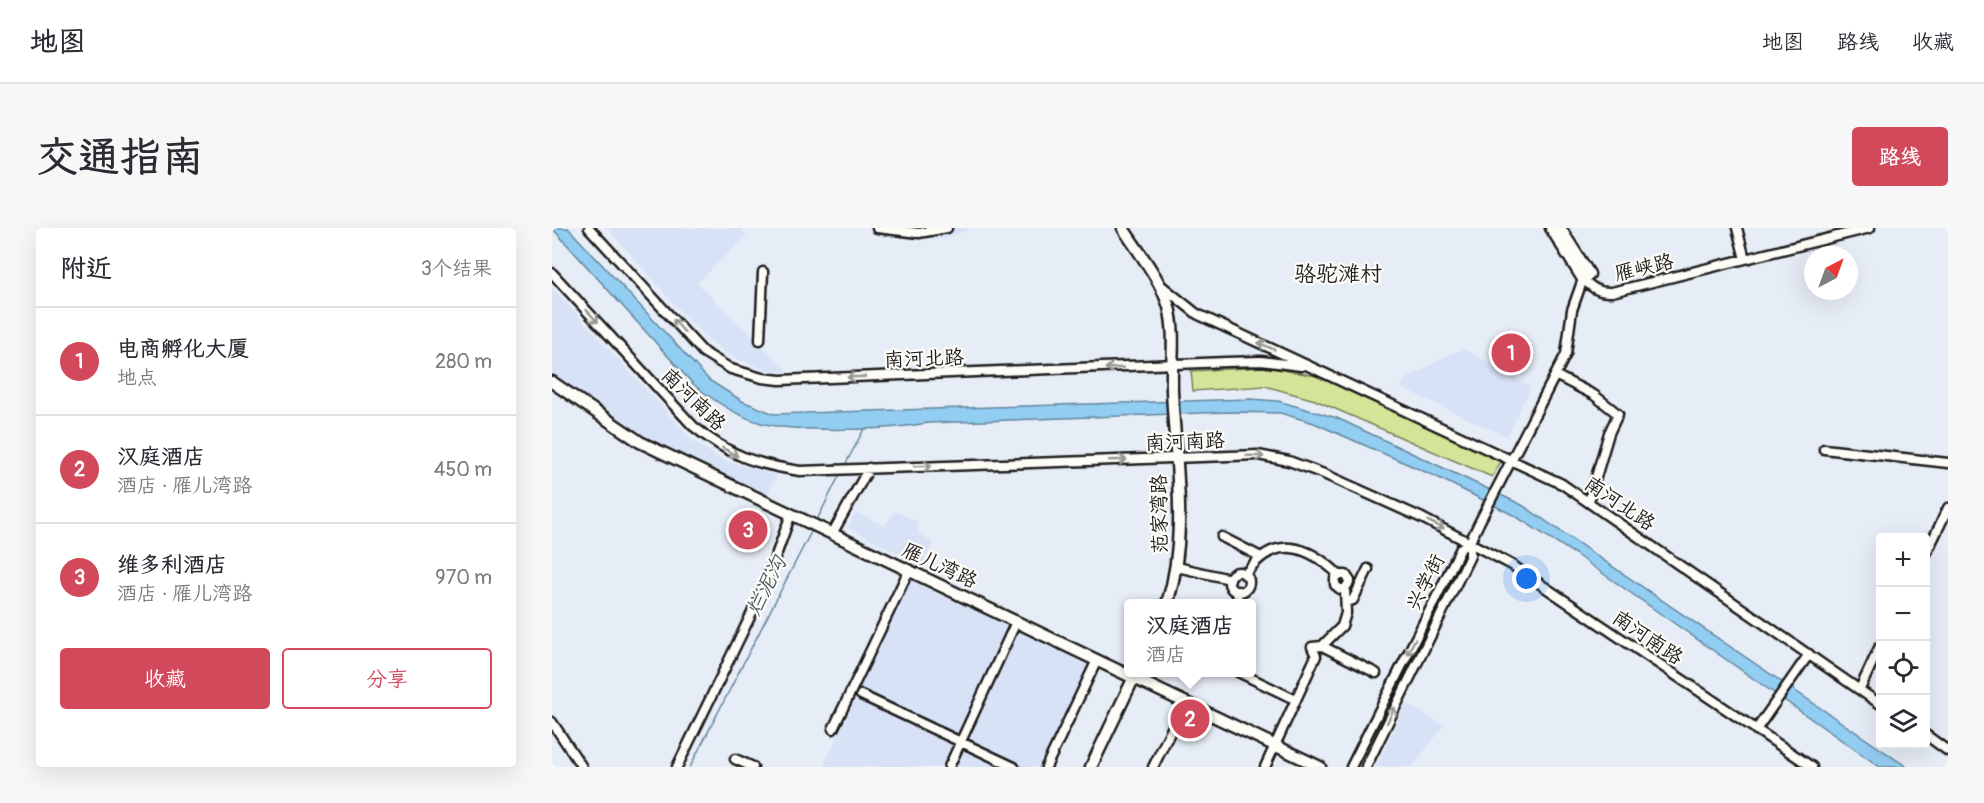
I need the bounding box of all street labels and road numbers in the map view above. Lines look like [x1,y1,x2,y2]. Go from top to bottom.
street label: 雁峡路 [1612,248,1677,286]
street label: 南河北路 [884,345,965,372]
street label: 南河南路 [656,363,732,437]
street label: 南河南路 [1145,428,1226,455]
street label: 南河北路 [1580,471,1661,537]
street label: 范家湾路 [1146,473,1173,554]
street label: 雁儿湾路 [898,537,982,594]
street label: 兴学街 [1401,550,1450,615]
street label: 南河南路 [1608,605,1689,671]

